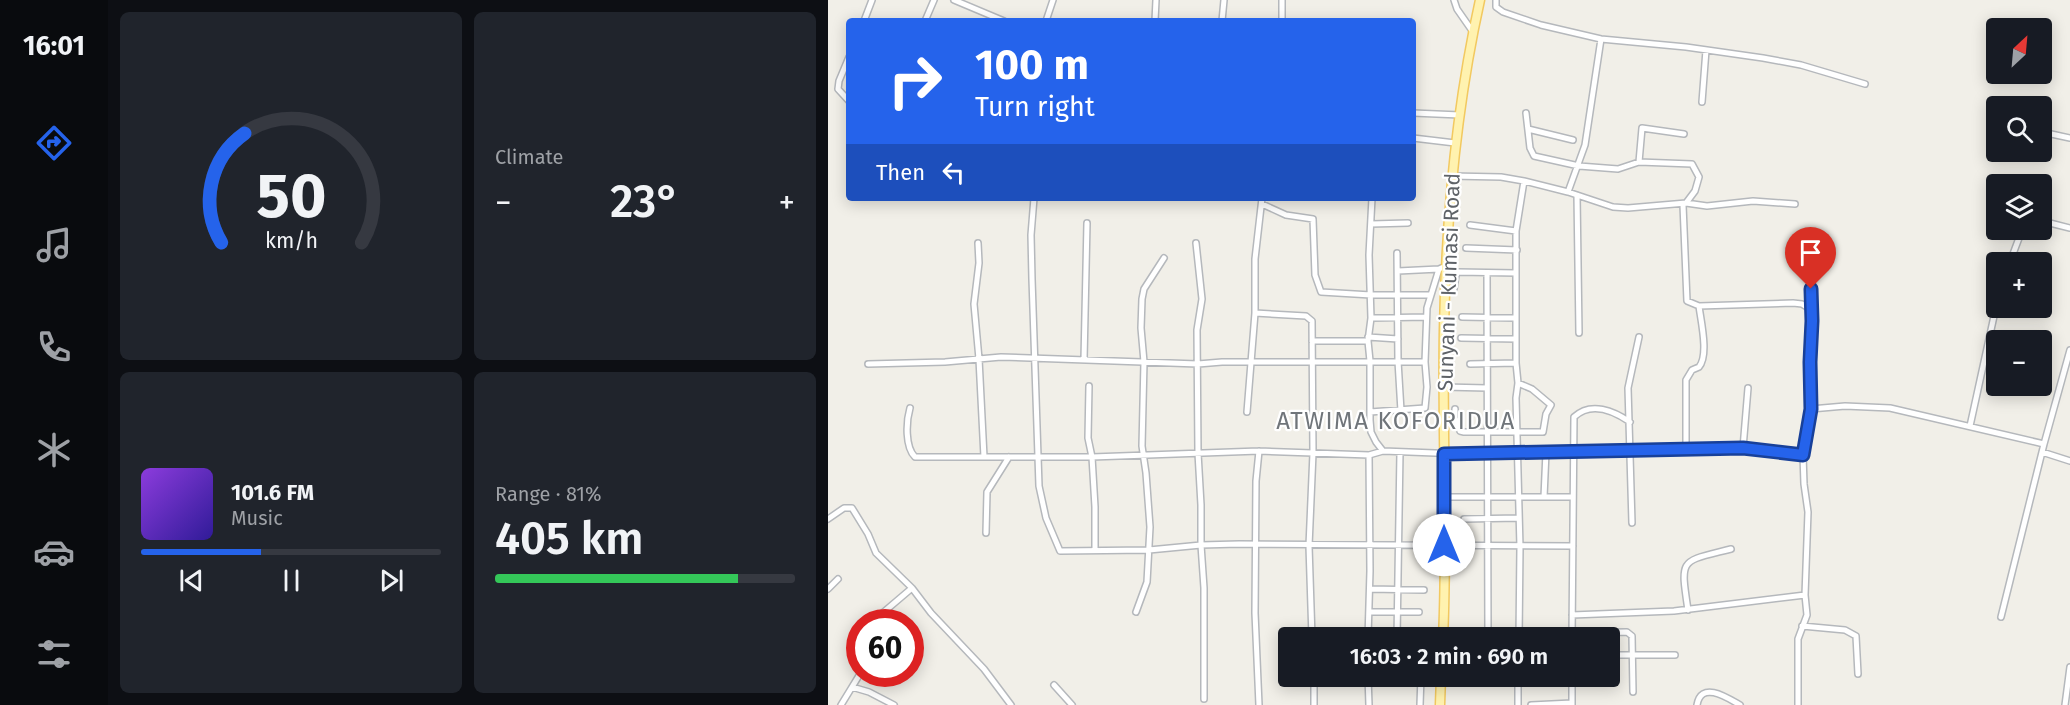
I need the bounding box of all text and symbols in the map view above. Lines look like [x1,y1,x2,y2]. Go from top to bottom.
north arrow [1986,18,2052,84]
map controls [1986,18,2052,396]
text: 16:01 [23,30,85,62]
text: 100 m [975,40,1089,90]
icon: right [876,42,954,120]
text: Turn right [975,91,1095,123]
button: search [1986,96,2052,162]
icon: directions [33,122,75,164]
text: Climate [495,145,563,169]
icon: left [937,156,970,189]
text: 50 [256,159,326,234]
text: Then [876,159,925,186]
street label: Sunyani - Kumasi Road [1432,172,1466,392]
button: layers [1986,174,2052,240]
text: 23° [610,175,680,229]
text: − [495,183,512,223]
text: + [779,183,795,223]
icon: music [33,224,75,266]
pin [1785,227,1836,289]
text: km/h [264,228,318,254]
icon: arrive [1794,236,1827,269]
button: + [1986,252,2052,318]
icon: phone [33,326,75,368]
button: − [1986,330,2052,396]
district label: ATWIMA KOFORIDUA [1276,407,1516,435]
icon: climate [33,429,75,471]
text: 101.6 FM [231,479,314,506]
text: Range · 81% [495,482,601,506]
text: Music [231,506,283,530]
text: 405 km [495,512,643,566]
position arrow [1412,513,1476,577]
icon: car [33,531,75,573]
icon: previous [175,564,208,597]
icon: pause [275,564,308,597]
icon: next [375,564,408,597]
speed limit sign: 60 [846,609,924,687]
icon: filters [33,633,75,675]
text: 16:03 · 2 min · 690 m [1350,643,1548,670]

